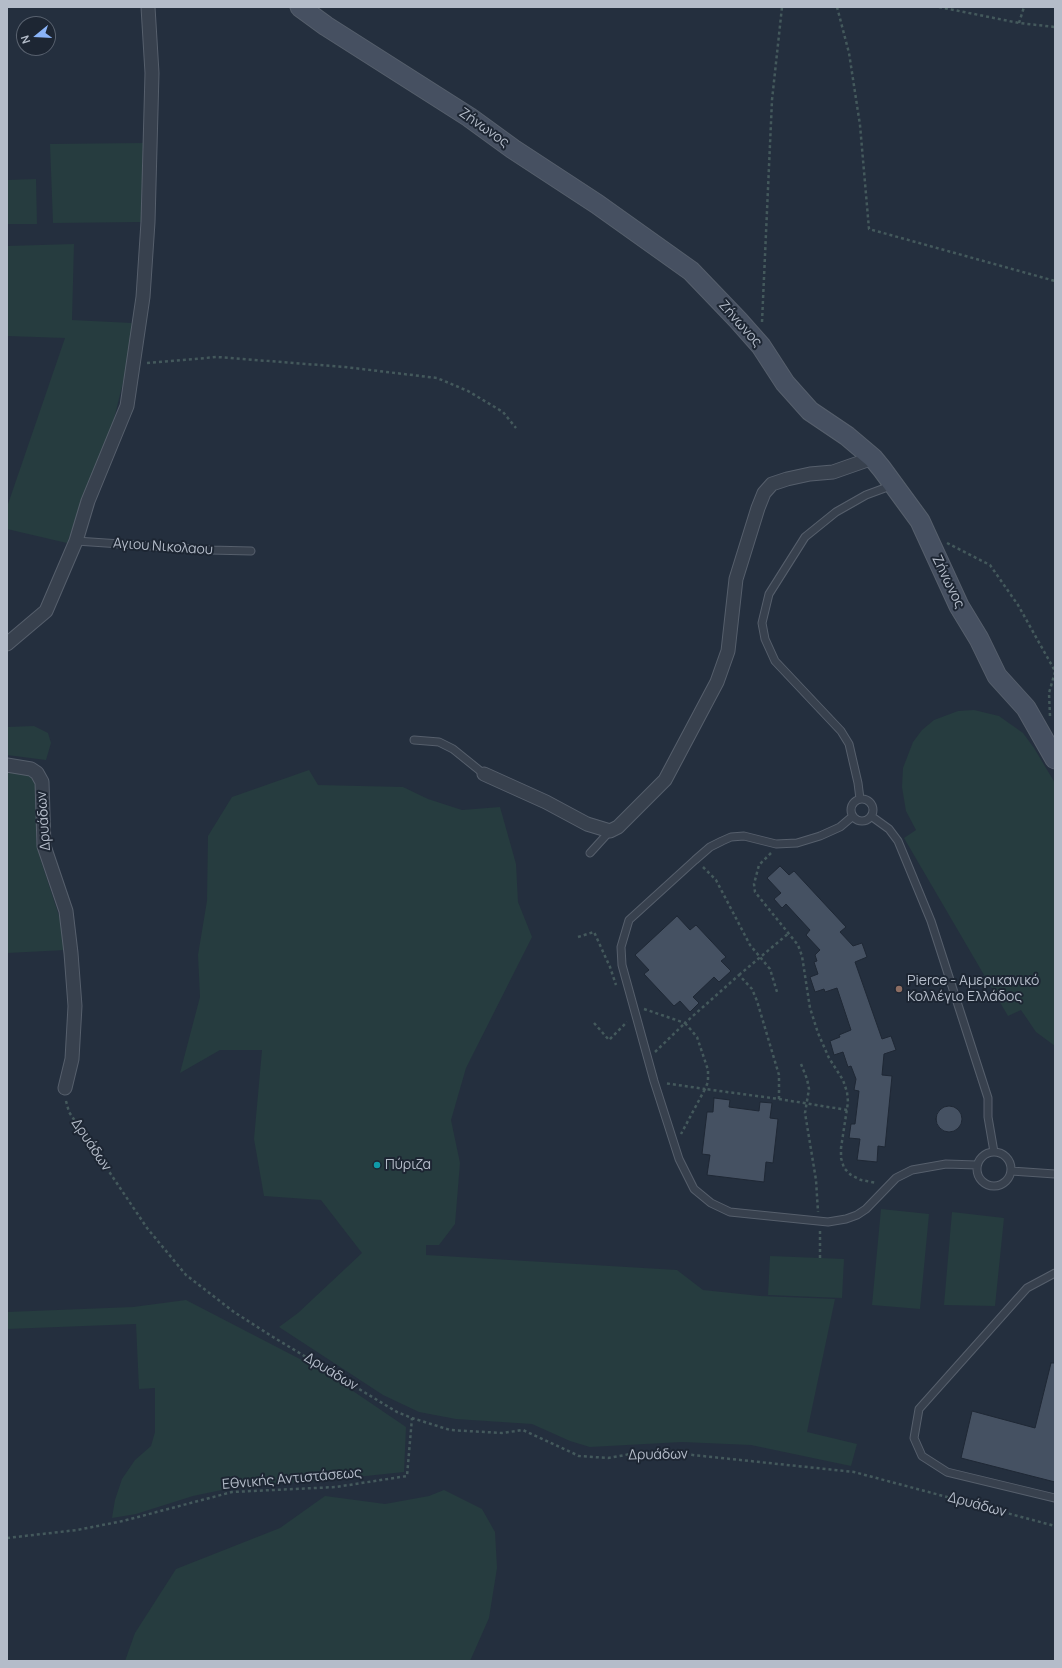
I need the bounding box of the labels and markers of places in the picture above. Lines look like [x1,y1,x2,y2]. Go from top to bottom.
place label: Pierce - Αμερικανικό Κολλέγιο Ελλάδος [907,973,1039,1006]
marker: Pierce - Αμερικανικό Κολλέγιο Ελλάδος [894,984,904,994]
place label: Πύριζα [385,1157,431,1173]
marker: Πύριζα [372,1160,382,1170]

